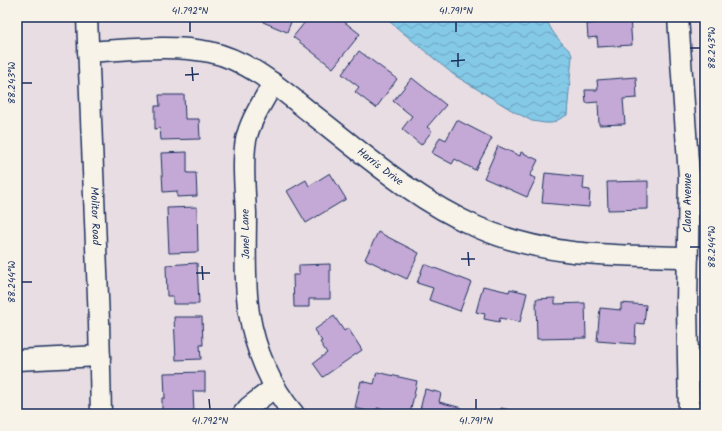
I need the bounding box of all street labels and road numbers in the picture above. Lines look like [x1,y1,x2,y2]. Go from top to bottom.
street label: Harris Drive [353,143,407,191]
street label: Clara Avenue [679,173,697,233]
street label: Molitor Road [85,186,105,246]
street label: Janel Lane [237,209,255,259]

